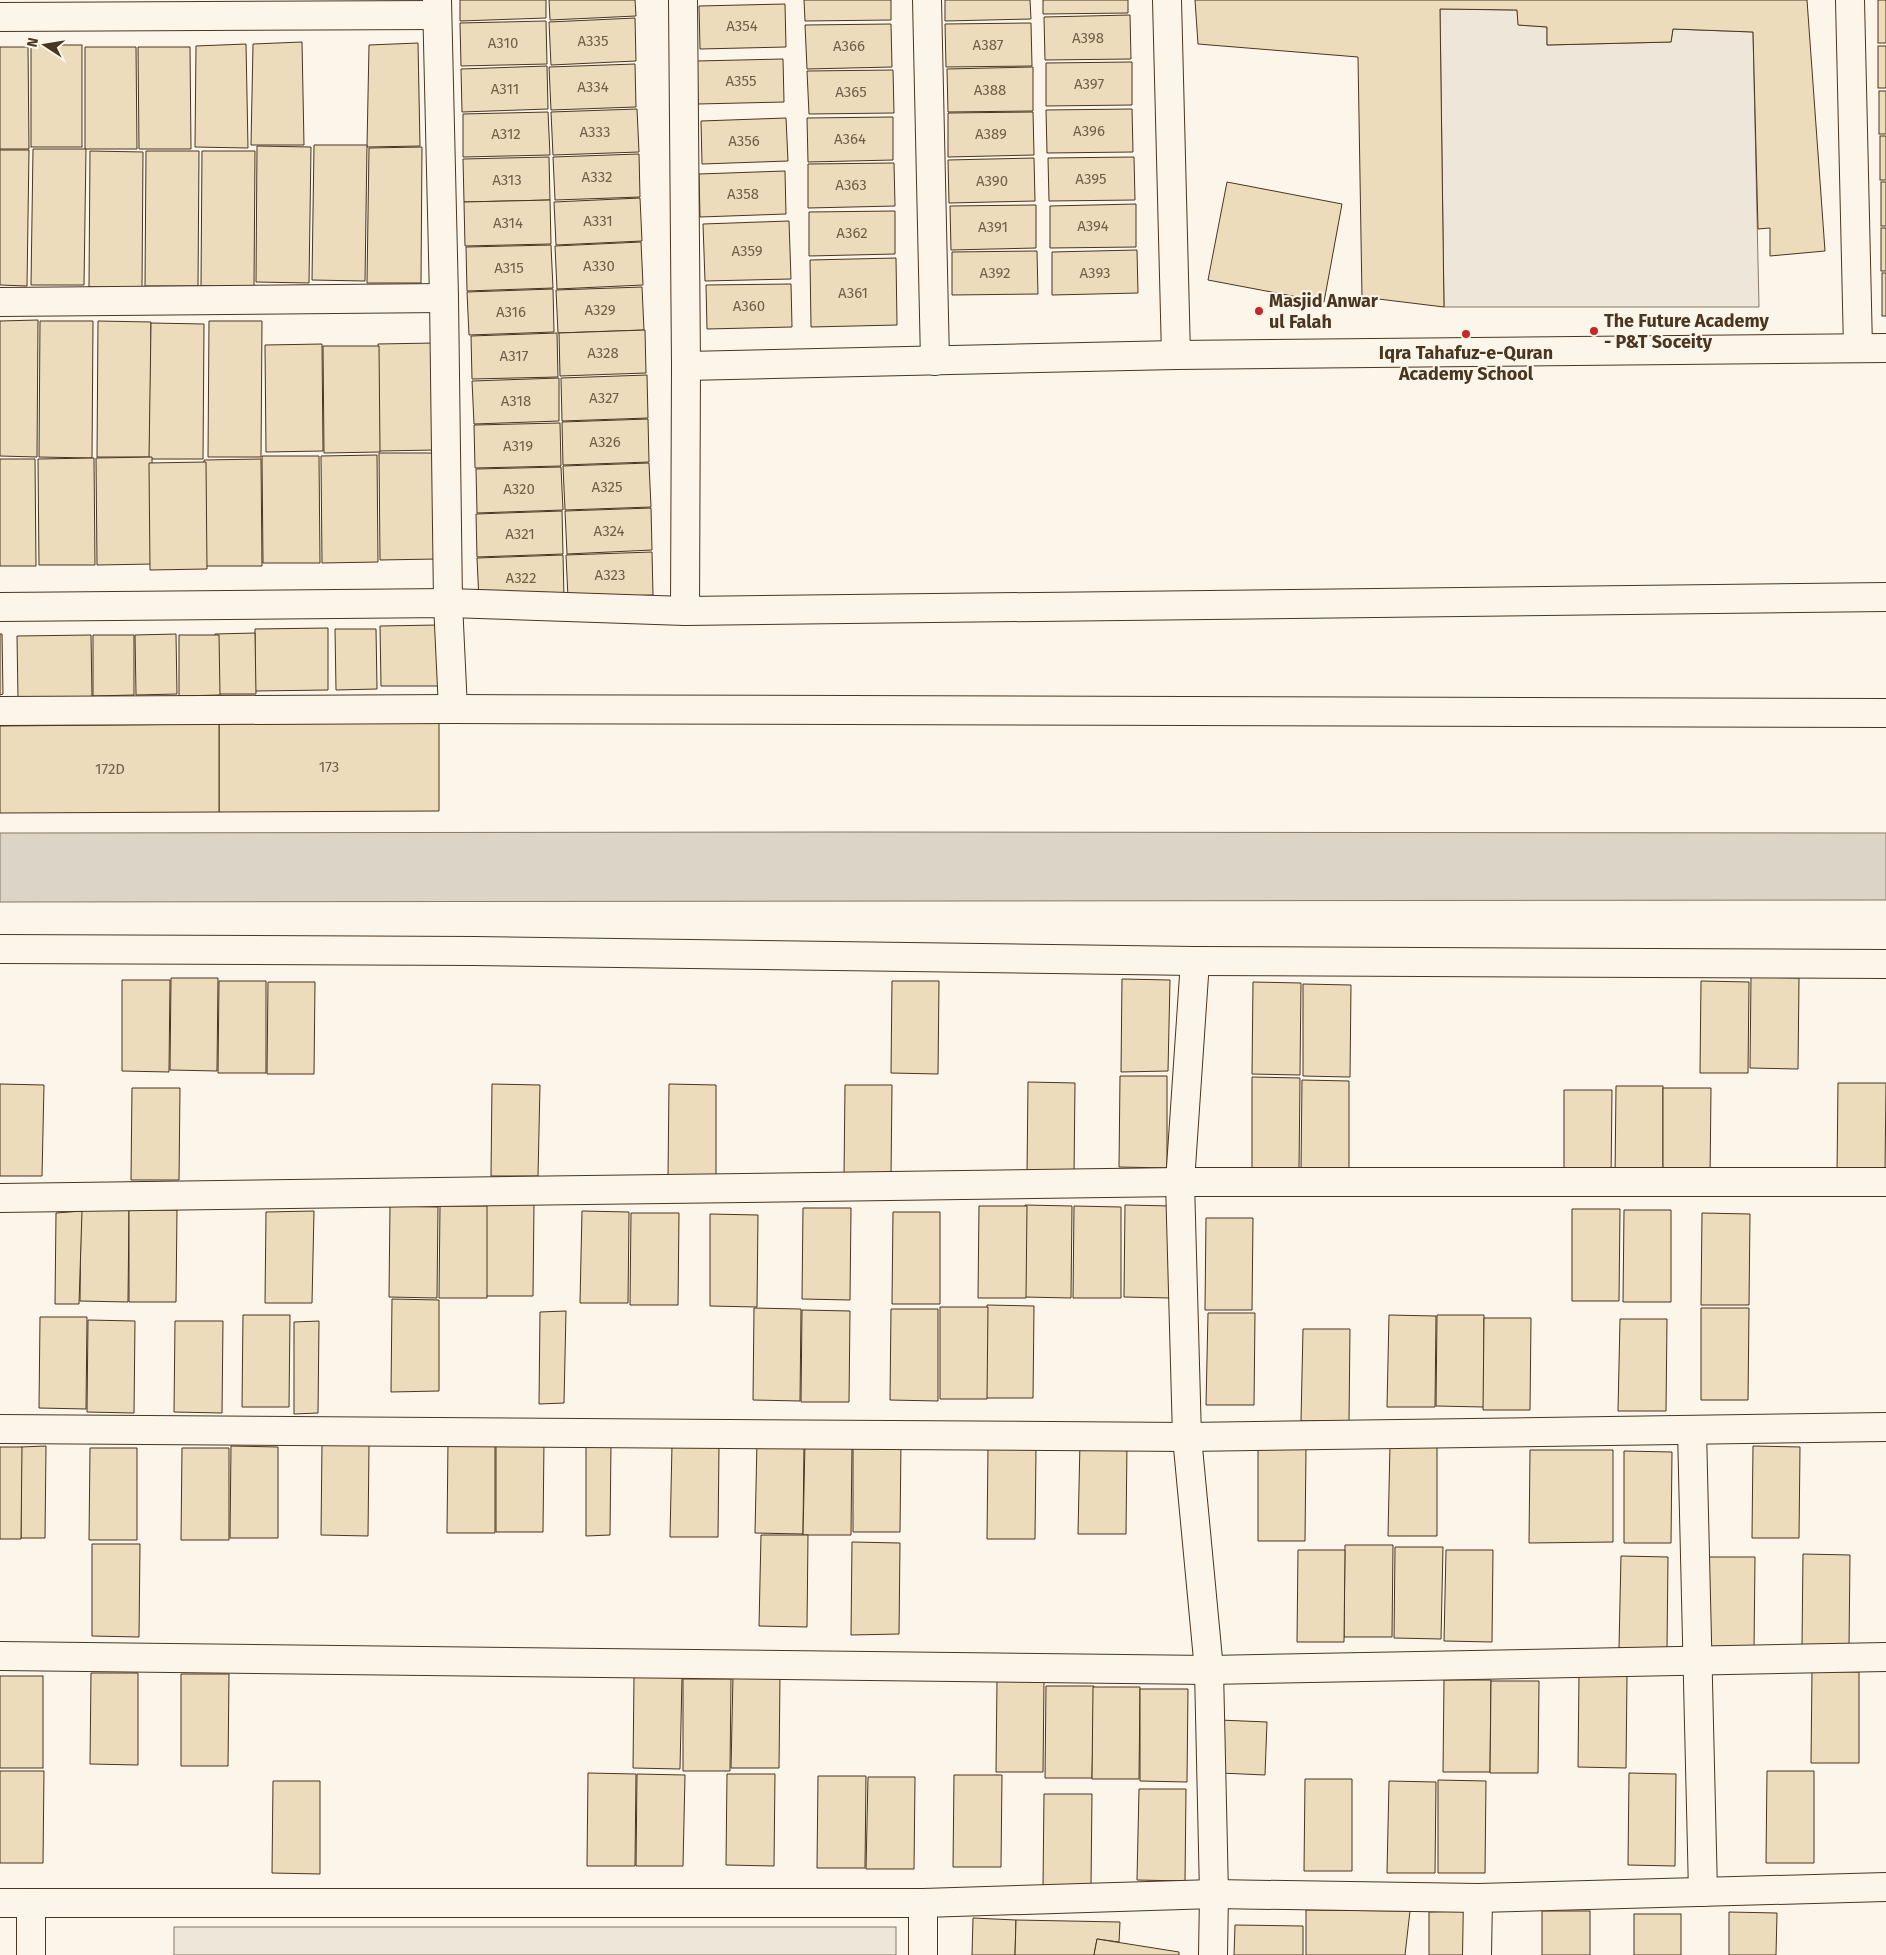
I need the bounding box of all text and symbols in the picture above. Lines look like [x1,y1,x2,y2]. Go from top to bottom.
house number: A354 [726,17,758,35]
north arrow [20,20,70,70]
house number: A398 [1072,29,1104,47]
house number: A335 [577,32,609,50]
house number: A310 [488,34,518,52]
text: N [23,36,42,49]
house number: A387 [973,36,1004,54]
house number: A366 [833,37,865,55]
house number: A355 [725,72,757,90]
house number: A397 [1074,75,1104,93]
house number: A334 [577,78,609,96]
house number: A311 [491,80,519,98]
house number: A388 [974,81,1006,99]
house number: A365 [835,83,867,101]
house number: A396 [1073,122,1105,140]
house number: A333 [579,123,611,141]
house number: A312 [491,125,521,143]
house number: A389 [975,125,1007,143]
house number: A364 [834,130,866,148]
house number: A356 [728,132,760,150]
house number: A332 [582,168,612,186]
house number: A395 [1075,170,1107,188]
house number: A313 [492,171,522,189]
house number: A390 [976,172,1008,190]
house number: A363 [835,176,867,194]
house number: A358 [727,185,759,203]
house number: A331 [583,212,613,230]
house number: A314 [493,214,523,232]
house number: A394 [1077,217,1109,235]
house number: A391 [978,218,1008,236]
house number: A362 [836,224,868,242]
house number: A359 [731,242,763,260]
house number: A330 [583,257,615,275]
house number: A315 [494,259,524,277]
house number: A392 [980,264,1010,282]
house number: A393 [1080,264,1110,282]
house number: A361 [838,284,868,302]
place label: Masjid Anwar ul Falah [1269,290,1379,333]
house number: A360 [733,297,765,315]
house number: A329 [584,301,616,319]
house number: A316 [496,303,526,321]
marker: Masjid Anwar ul Falah [1253,305,1265,317]
place label: The Future Academy - P&T Soceity [1604,310,1770,353]
marker: The Future Academy - P&T Soceity [1588,325,1600,337]
marker: Iqra Tahafuz-e-Quran Academy School [1460,328,1472,340]
place label: Iqra Tahafuz-e-Quran Academy School [1379,342,1553,385]
house number: A328 [587,344,619,362]
house number: A317 [500,347,529,365]
house number: A327 [589,389,619,407]
house number: A318 [501,392,531,410]
house number: A326 [589,433,621,451]
house number: A319 [503,437,533,455]
house number: A325 [592,478,622,496]
house number: A320 [503,480,535,498]
house number: A324 [594,522,624,540]
house number: A321 [505,525,535,543]
house number: A323 [595,566,625,584]
house number: A322 [506,569,536,587]
house number: 173 [319,758,339,776]
house number: 172D [95,760,125,778]

